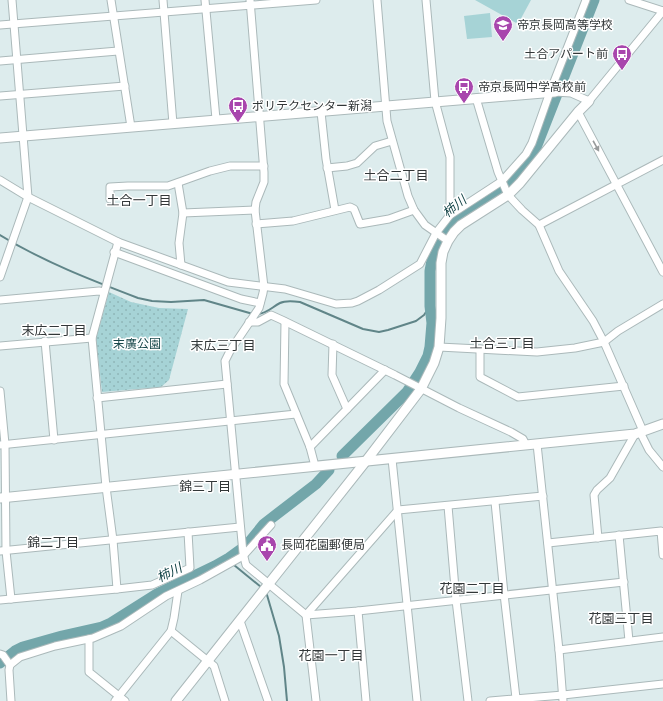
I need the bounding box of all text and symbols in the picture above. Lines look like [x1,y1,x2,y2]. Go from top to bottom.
school or university icon: 帝京長岡高等学校 [492,14,514,42]
place label: 帝京長岡高等学校 [517,16,613,33]
bus stop icon: 土合アパート前 [611,43,633,71]
place label: 土合アパート前 [524,45,608,62]
bus stop icon: 帝京長岡中学高校前 [453,76,475,104]
place label: 帝京長岡中学高校前 [478,78,586,95]
bus stop icon: ポリテクセンター新潟 [227,95,249,123]
place label: ポリテクセンター新潟 [252,97,372,114]
one-way arrow [593,140,600,152]
district label: 土合二丁目 [363,166,429,184]
water label: 柿川 [438,190,471,221]
district label: 土合一丁目 [106,191,172,209]
district label: 末広二丁目 [21,321,87,339]
district label: 土合三丁目 [469,334,535,352]
park label: 末廣公園 [113,335,161,352]
district label: 末広三丁目 [190,336,256,354]
district label: 錦三丁目 [179,477,231,495]
district label: 錦二丁目 [27,533,79,551]
public building icon: 長岡花園郵便局 [256,534,278,562]
place label: 長岡花園郵便局 [281,536,365,553]
water label: 柿川 [153,557,186,586]
district label: 花園二丁目 [439,579,505,597]
district label: 花園三丁目 [588,609,654,627]
district label: 花園一丁目 [298,646,364,664]

